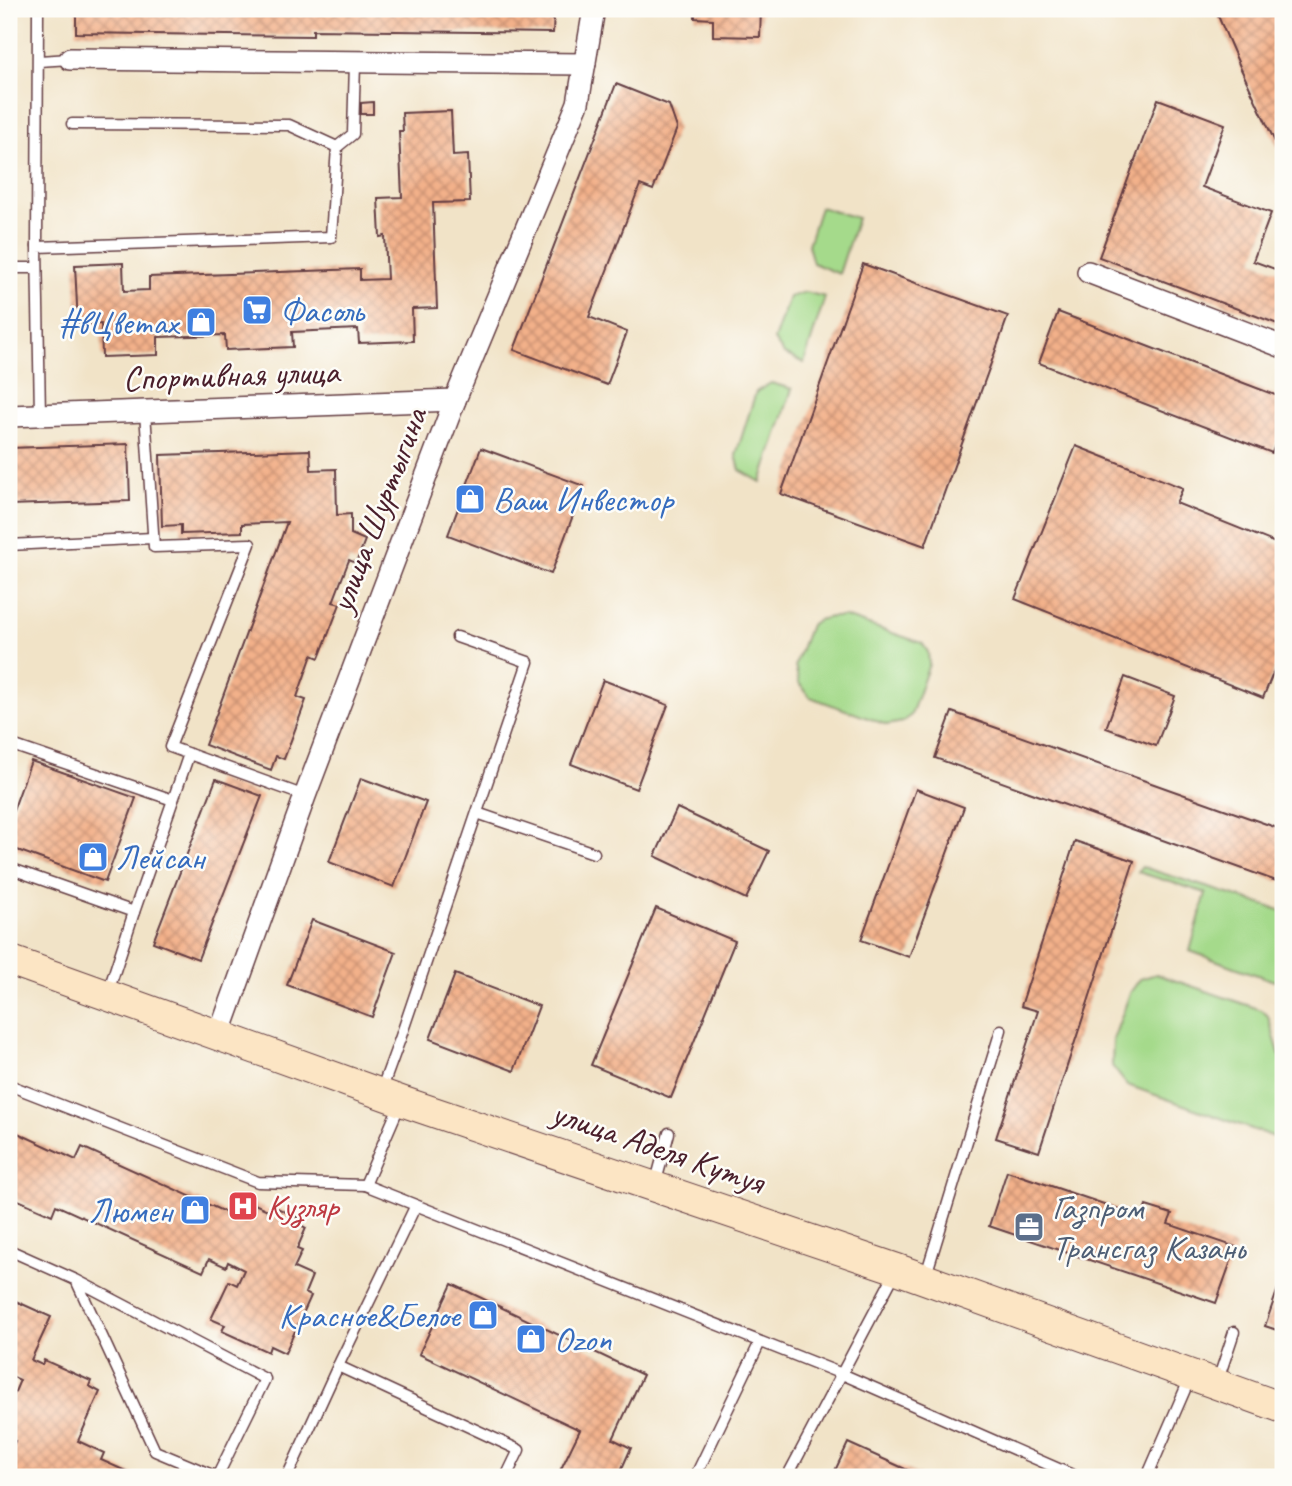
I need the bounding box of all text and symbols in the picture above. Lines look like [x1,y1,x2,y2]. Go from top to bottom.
place label: Фасоль [280,288,366,333]
supermarket icon: Фасоль [240,293,274,327]
place label: #вЦветах [58,300,181,345]
shop icon: #вЦветах [184,305,218,339]
street label: Спортивная улица [122,349,343,401]
street label: улица Шуртыгина [318,400,438,620]
place label: Ваш Инвестор [493,477,676,522]
shop icon: Ваш Инвестор [453,482,487,516]
place label: Лейсан [116,835,206,880]
shop icon: Лейсан [76,840,110,874]
street label: улица Аделя Кутуя [544,1089,772,1205]
place label: Кузляр [266,1184,341,1229]
place label: Газпром Трансгаз Казань [1052,1185,1247,1270]
place label: Люмен [89,1188,174,1233]
hospital icon: Кузляр [226,1189,260,1223]
shop icon: Люмен [178,1193,212,1227]
office icon: Газпром Трансгаз Казань [1012,1210,1046,1244]
place label: Красное&Белое [279,1293,463,1338]
shop icon: Красное&Белое [466,1298,500,1332]
place label: Ozon [554,1317,612,1362]
shop icon: Ozon [514,1322,548,1356]

